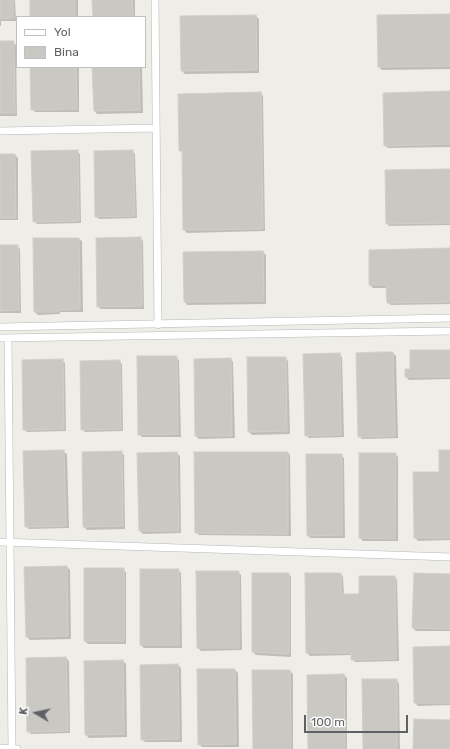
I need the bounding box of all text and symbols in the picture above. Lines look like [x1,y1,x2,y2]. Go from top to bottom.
legend [16,16,146,68]
text: Yol [54,25,71,39]
text: Bina [54,45,79,59]
north arrow [16,693,56,733]
text: K [17,706,31,716]
scale bar [306,707,410,733]
text: 100 m [311,715,345,729]

